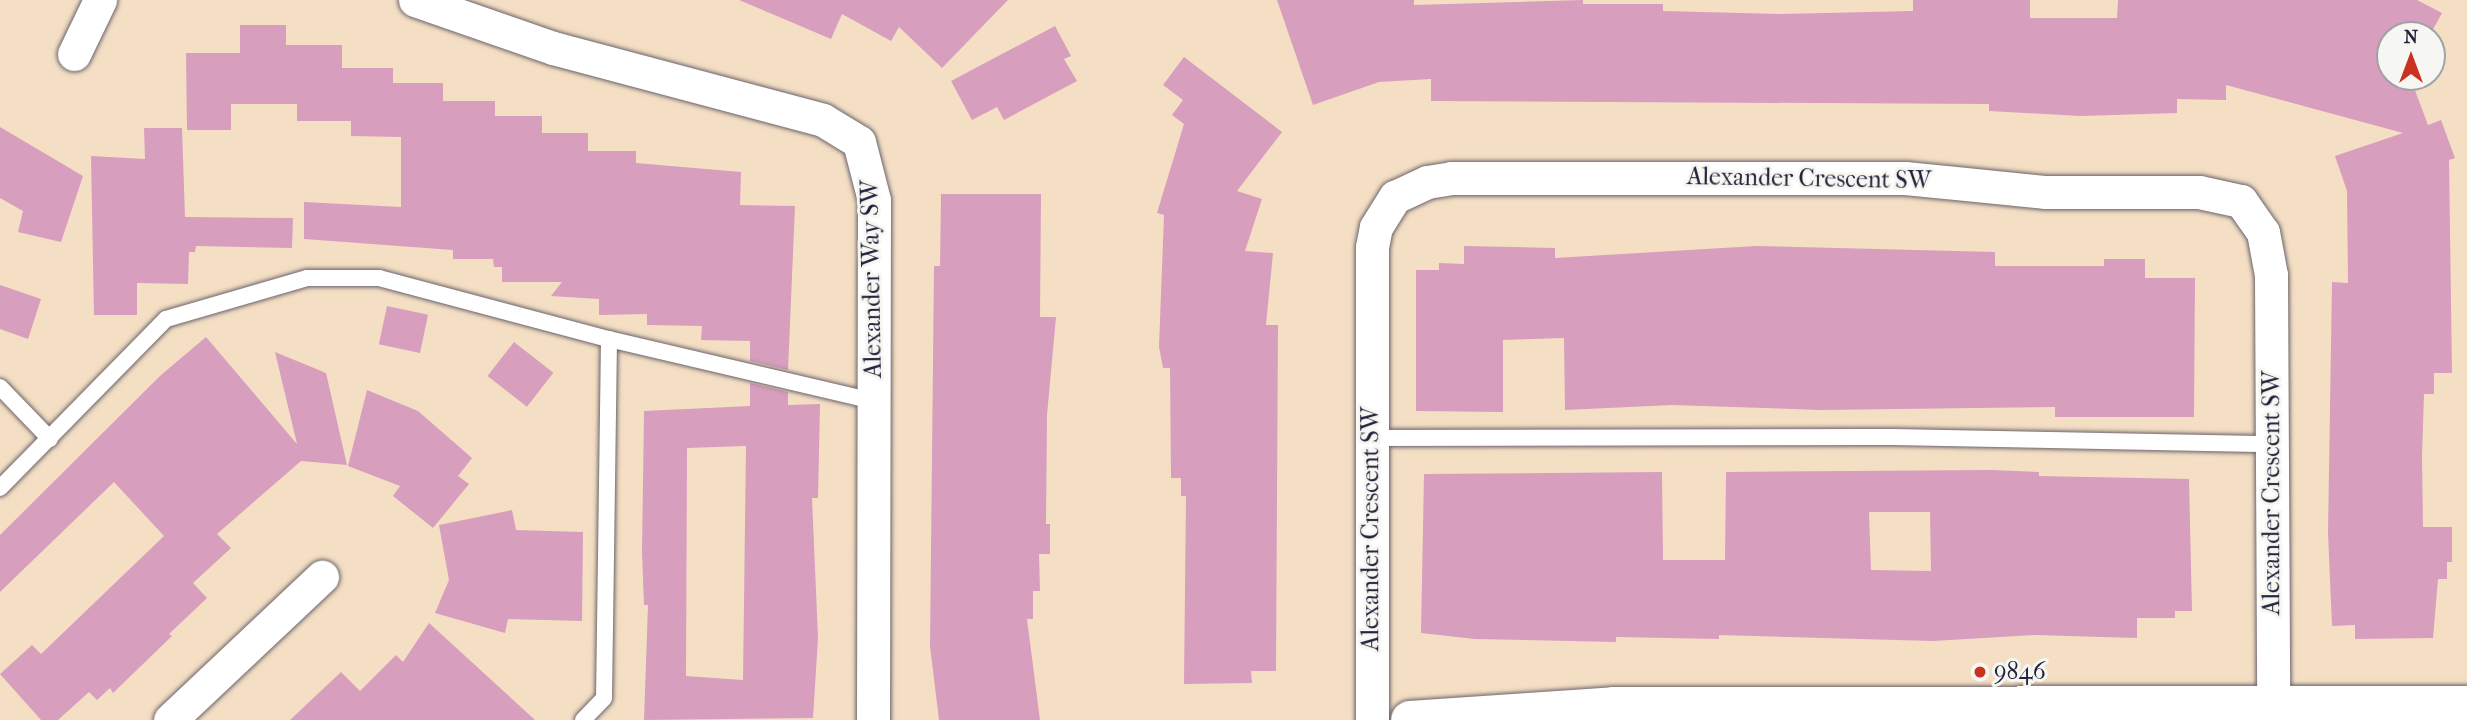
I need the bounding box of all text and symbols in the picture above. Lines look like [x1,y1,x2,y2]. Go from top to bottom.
north arrow [2376,21,2446,91]
text: N [2404,26,2418,48]
street label: Alexander Crescent SW [1687,162,1931,196]
street label: Alexander Way SW [856,180,888,378]
street label: Alexander Crescent SW [2258,371,2286,615]
street label: Alexander Crescent SW [1357,407,1385,651]
place label: 9846 [1994,658,2046,686]
marker: 9846 [1972,664,1988,680]

